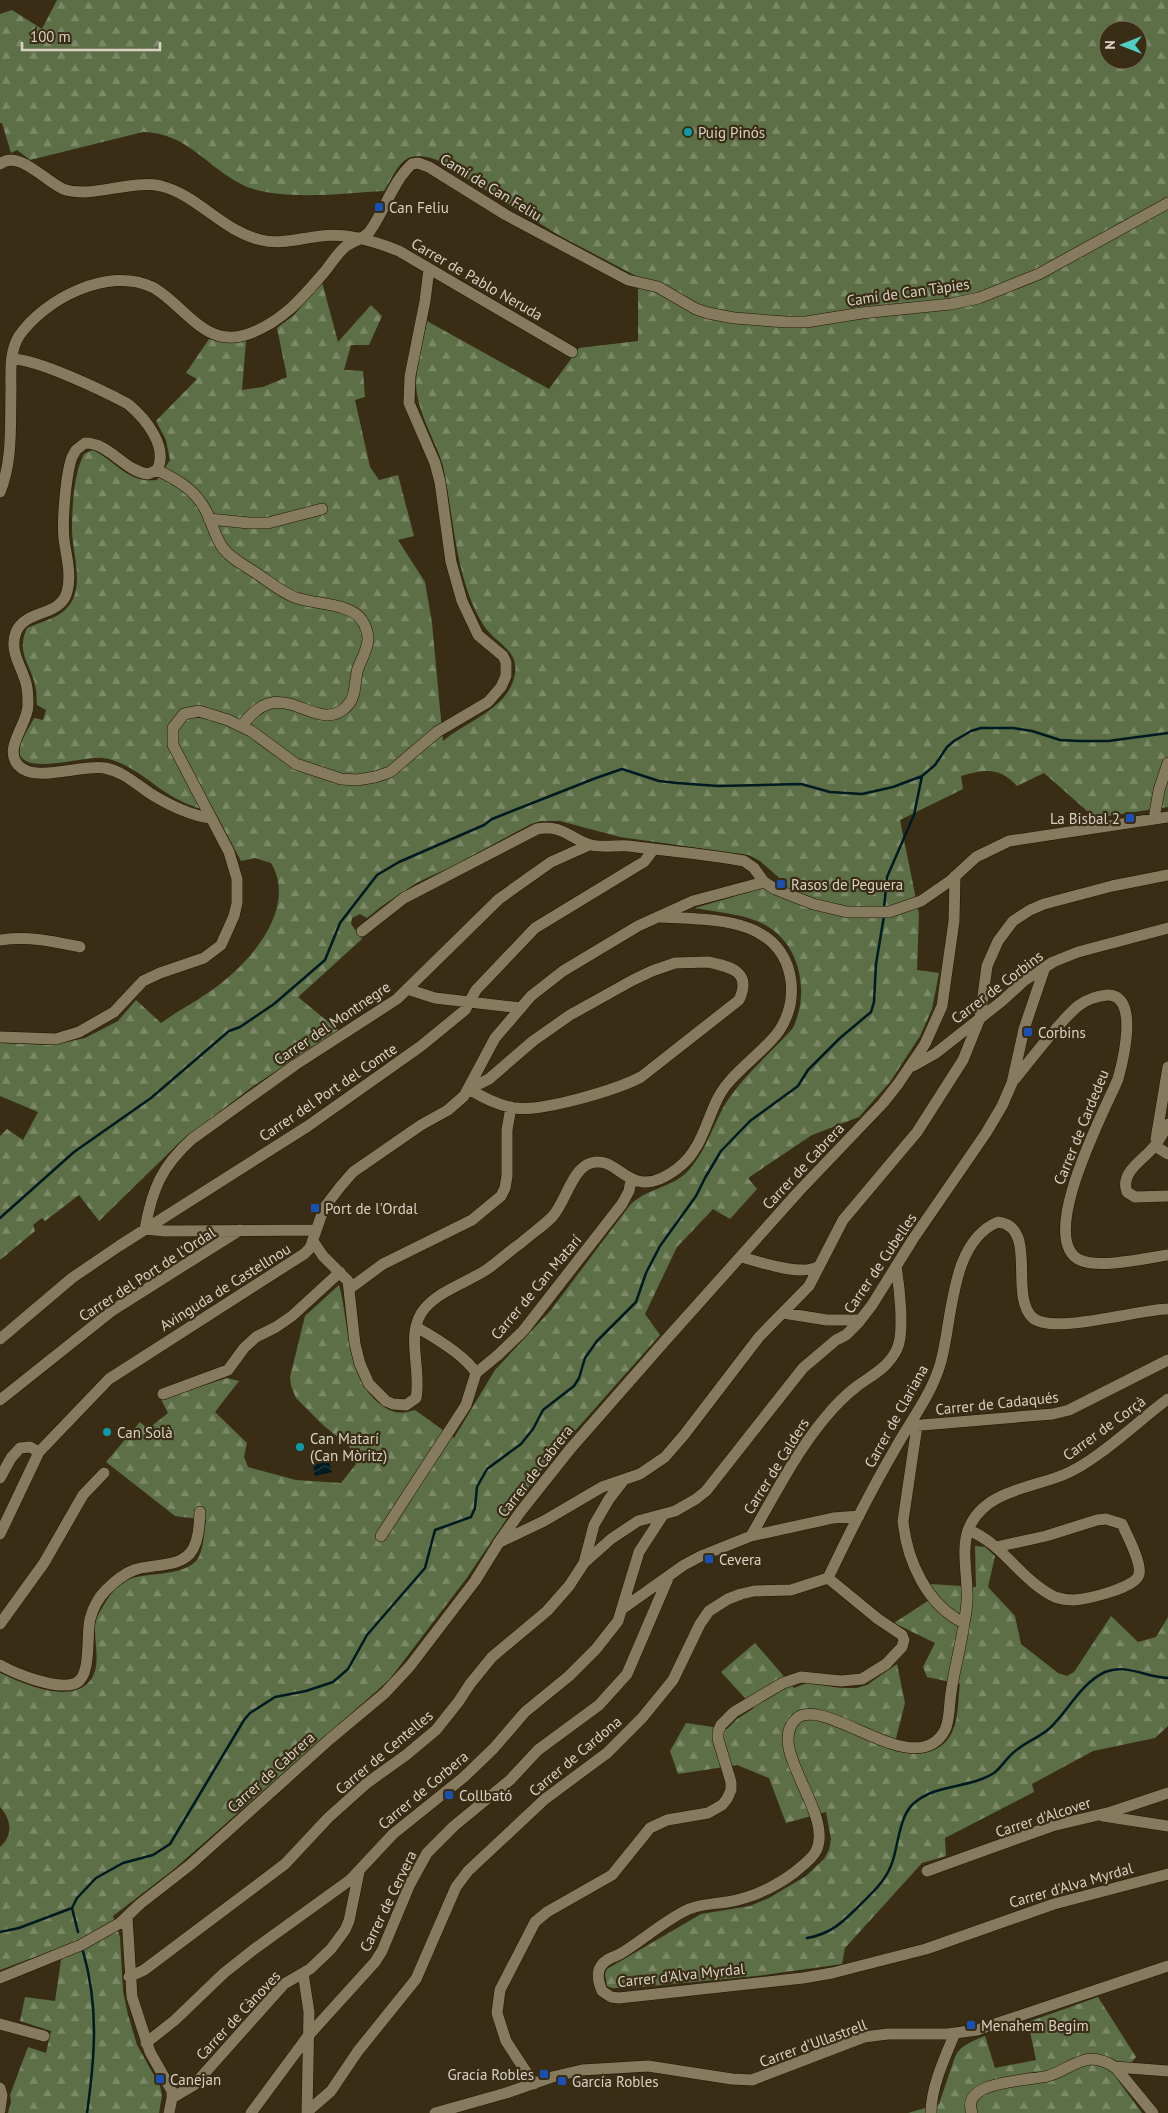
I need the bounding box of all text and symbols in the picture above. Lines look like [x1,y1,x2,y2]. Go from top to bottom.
scale bar [22,20,160,52]
north arrow [1098,20,1148,70]
text: 100 m [30,27,71,46]
text: N [1101,40,1119,50]
place label: Puig Pinós [698,123,765,142]
marker: Puig Pinós [682,126,694,138]
street label: Camí de Can Feliu [437,149,545,225]
place label: Can Feliu [389,198,449,217]
marker: Can Feliu [373,201,385,213]
street label: Carrer de Pablo Neruda [408,234,546,324]
street label: Camí de Can Tàpies [845,274,971,310]
place label: La Bisbal 2 [1050,809,1120,828]
marker: La Bisbal 2 [1124,812,1136,824]
place label: Rasos de Peguera [791,875,903,894]
marker: Rasos de Peguera [775,878,787,890]
street label: Carrer de Corbins [947,946,1047,1028]
street label: Carrer del Montnegre [270,977,394,1069]
place label: Corbins [1038,1023,1086,1042]
marker: Corbins [1022,1026,1034,1038]
street label: Carrer del Port del Comte [255,1039,401,1145]
street label: Carrer de Cardedeu [1049,1067,1113,1187]
street label: Carrer de Cabrera [758,1119,848,1213]
place label: Port de l'Ordal [325,1199,418,1218]
marker: Port de l'Ordal [309,1202,321,1214]
street label: Carrer de Cubelles [839,1209,921,1317]
street label: Carrer del Port de l'Ordal [75,1222,219,1325]
street label: Carrer de Can Matarí [487,1231,585,1343]
street label: Avinguda de Castellnou [156,1239,294,1335]
street label: Carrer de Clariana [860,1361,932,1471]
street label: Carrer de Cadaqués [934,1387,1060,1419]
street label: Carrer de Corçà [1059,1392,1149,1464]
street label: Carrer de Calders [739,1414,813,1518]
street label: Carrer de Cabrera [493,1421,577,1521]
place label: Can Solà [117,1423,173,1442]
marker: Can Solà [101,1426,113,1438]
place label: Can Matarí (Can Mòritz) [310,1429,387,1465]
marker: Can Matarí (Can Mòritz) [294,1441,306,1453]
place label: Cevera [719,1550,762,1569]
marker: Cevera [703,1553,715,1565]
street label: Carrer de Centelles [331,1706,437,1798]
street label: Carrer de Cardona [525,1712,625,1800]
street label: Carrer de Cabrera [223,1728,319,1816]
street label: Carrer de Corbera [374,1747,472,1833]
place label: Collbató [459,1786,512,1805]
marker: Collbató [443,1789,455,1801]
street label: Carrer d'Alcover [993,1793,1093,1841]
street label: Carrer de Cervera [355,1847,421,1955]
street label: Carrer d'Alva Myrdal [1007,1858,1136,1912]
street label: Carrer d'Alva Myrdal [616,1959,746,1991]
street label: Carrer de Cànoves [192,1966,284,2064]
street label: Carrer d'Ullastrell [757,2015,870,2071]
place label: Menahem Begim [981,2016,1089,2035]
marker: Menahem Begim [965,2019,977,2031]
place label: Gracía Robles [447,2065,534,2084]
marker: Gracía Robles [538,2068,550,2080]
place label: Canejan [170,2070,221,2089]
place label: García Robles [572,2072,659,2091]
marker: Canejan [154,2073,166,2085]
marker: García Robles [556,2075,568,2087]

